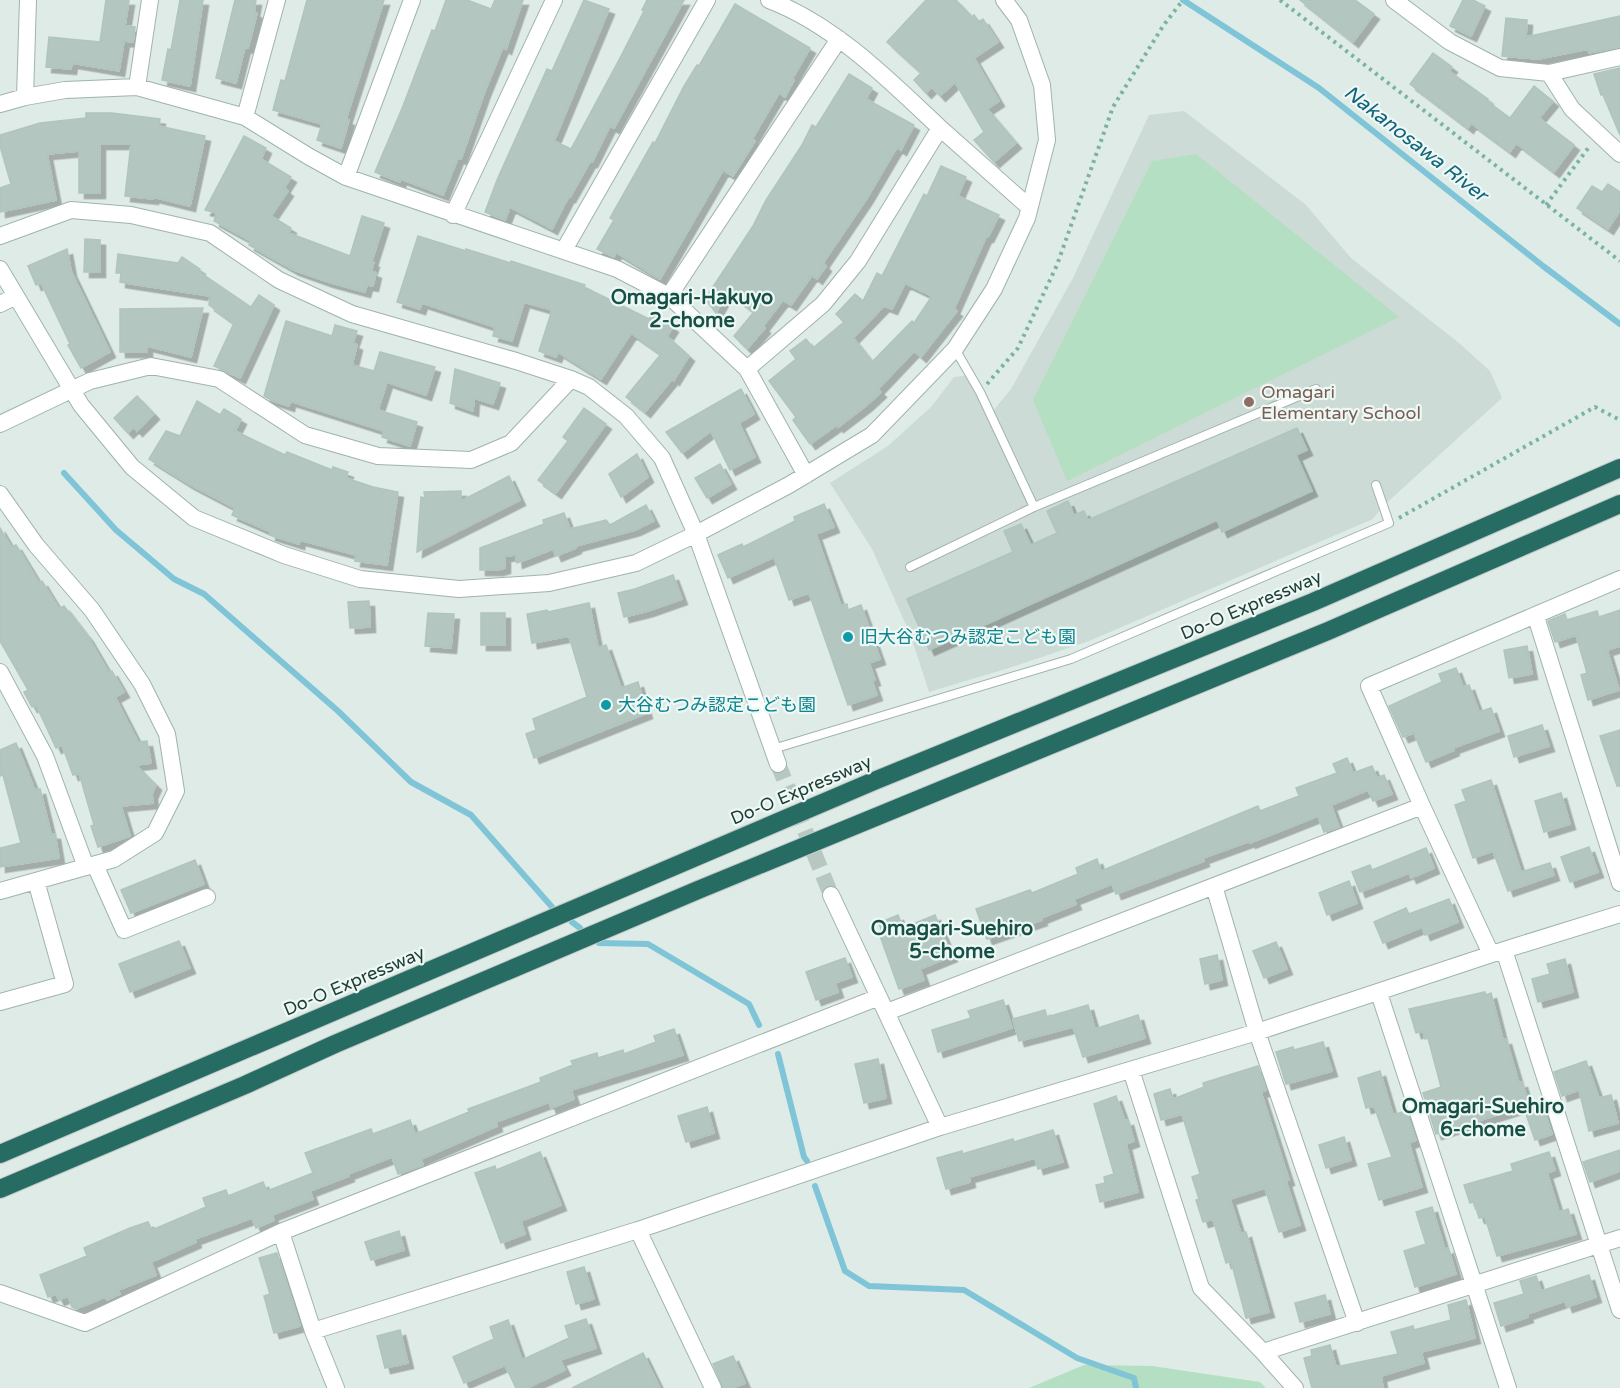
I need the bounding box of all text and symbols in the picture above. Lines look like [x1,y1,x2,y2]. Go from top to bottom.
water label: Nakanosawa River [1339,80,1494,209]
district label: Omagari-Hakuyo 2-chome [611,286,773,333]
place label: Omagari Elementary School [1261,381,1421,424]
marker: Omagari Elementary School [1242,395,1256,409]
street label: Do-O Expressway [1177,565,1325,645]
place label: 旧大谷むつみ認定こども園 [860,626,1076,648]
marker: 旧大谷むつみ認定こども園 [841,630,855,644]
place label: 大谷むつみ認定こども園 [618,694,816,716]
marker: 大谷むつみ認定こども園 [599,698,613,712]
street label: Do-O Expressway [727,750,875,830]
district label: Omagari-Suehiro 5-chome [871,917,1033,964]
street label: Do-O Expressway [280,941,428,1021]
district label: Omagari-Suehiro 6-chome [1402,1095,1564,1142]

